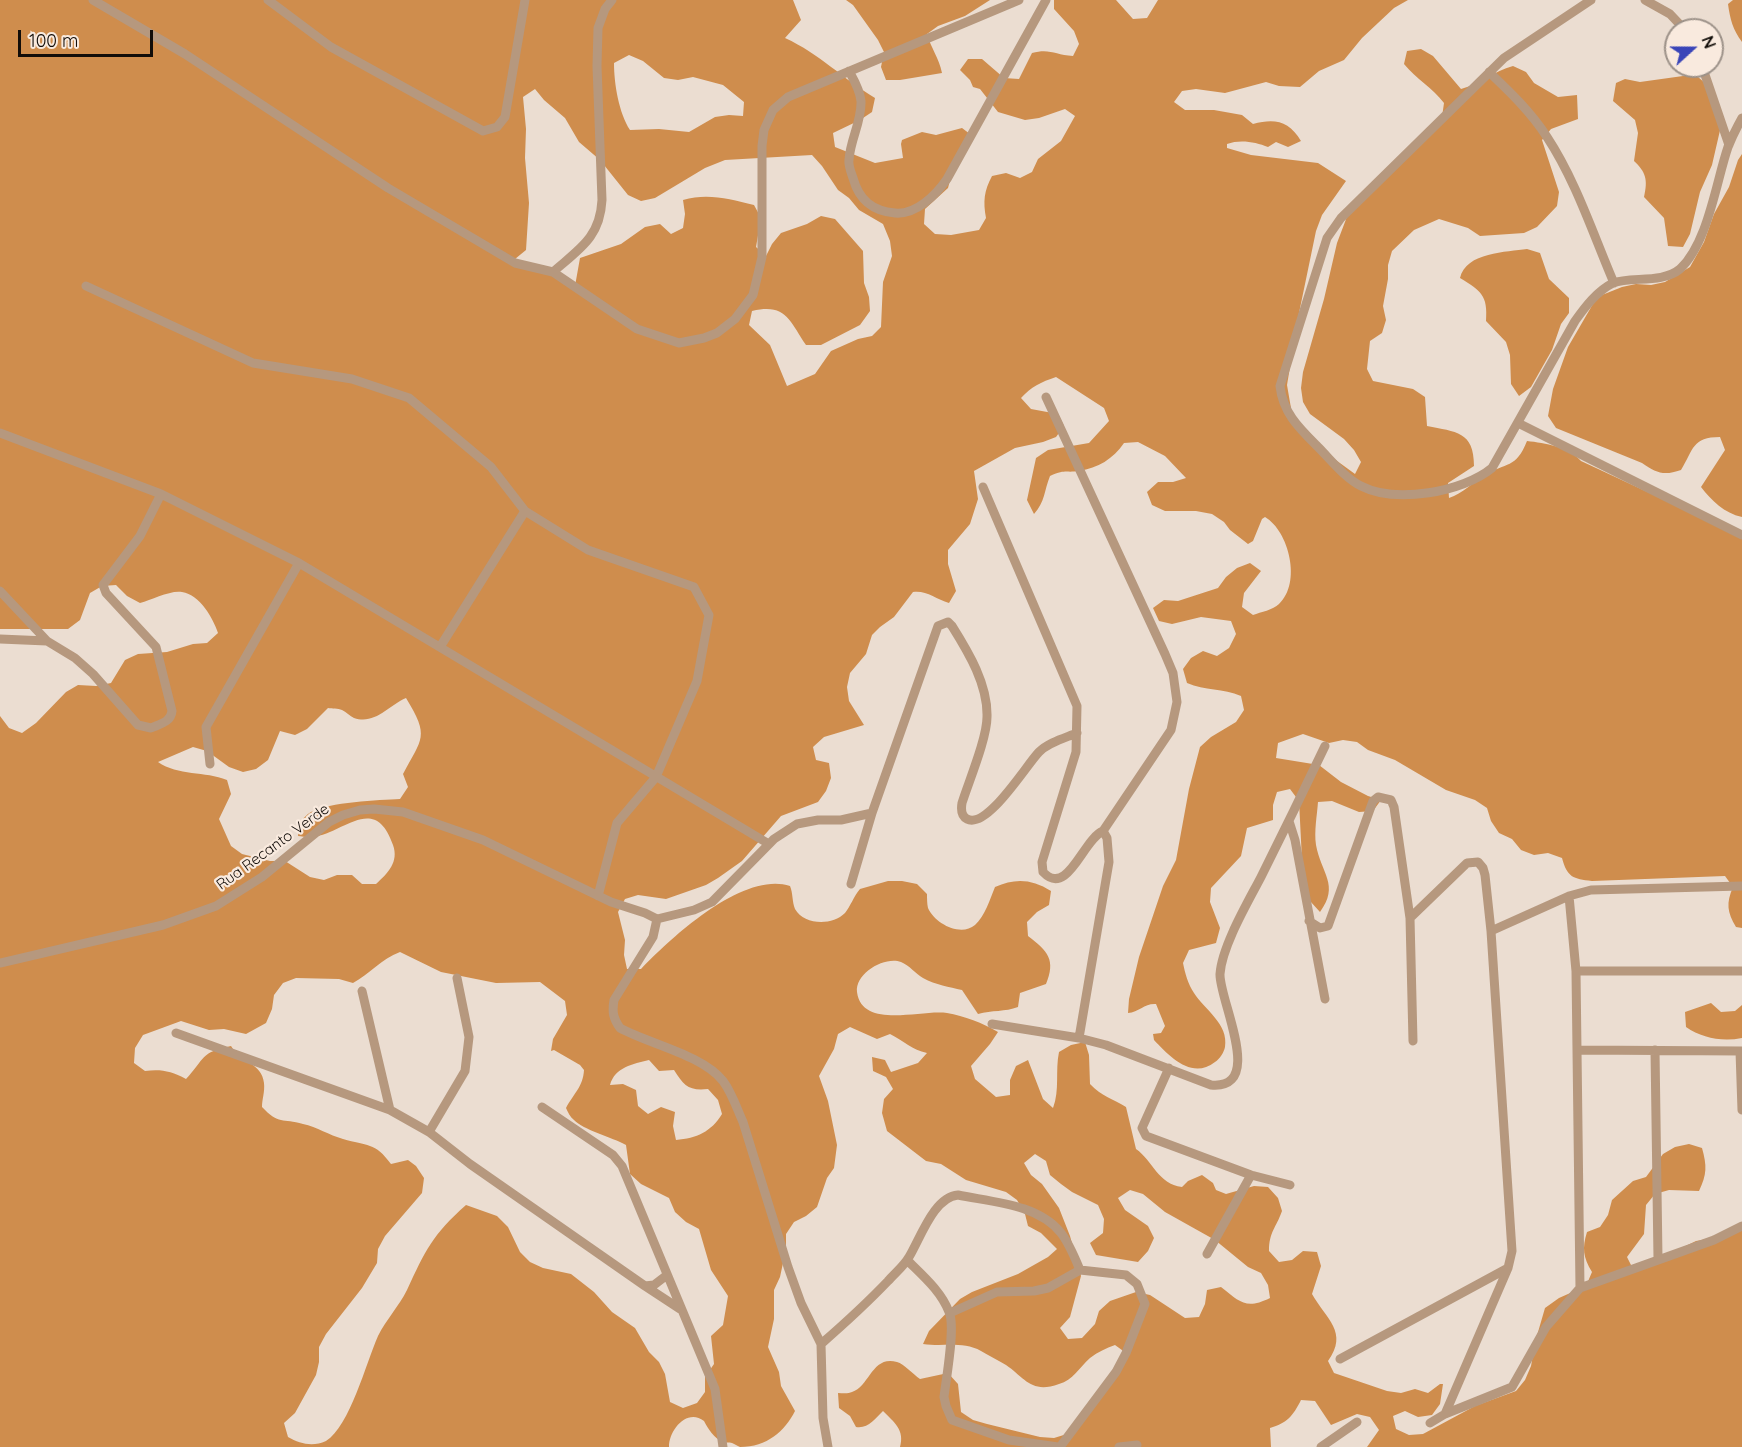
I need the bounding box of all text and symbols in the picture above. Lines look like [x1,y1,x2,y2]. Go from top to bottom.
scale bar [21,18,156,56]
north arrow [1664,18,1724,78]
text: 100 m [29,29,78,52]
text: N [1697,33,1720,51]
street label: Rua Recanto Verde [213,800,333,894]

